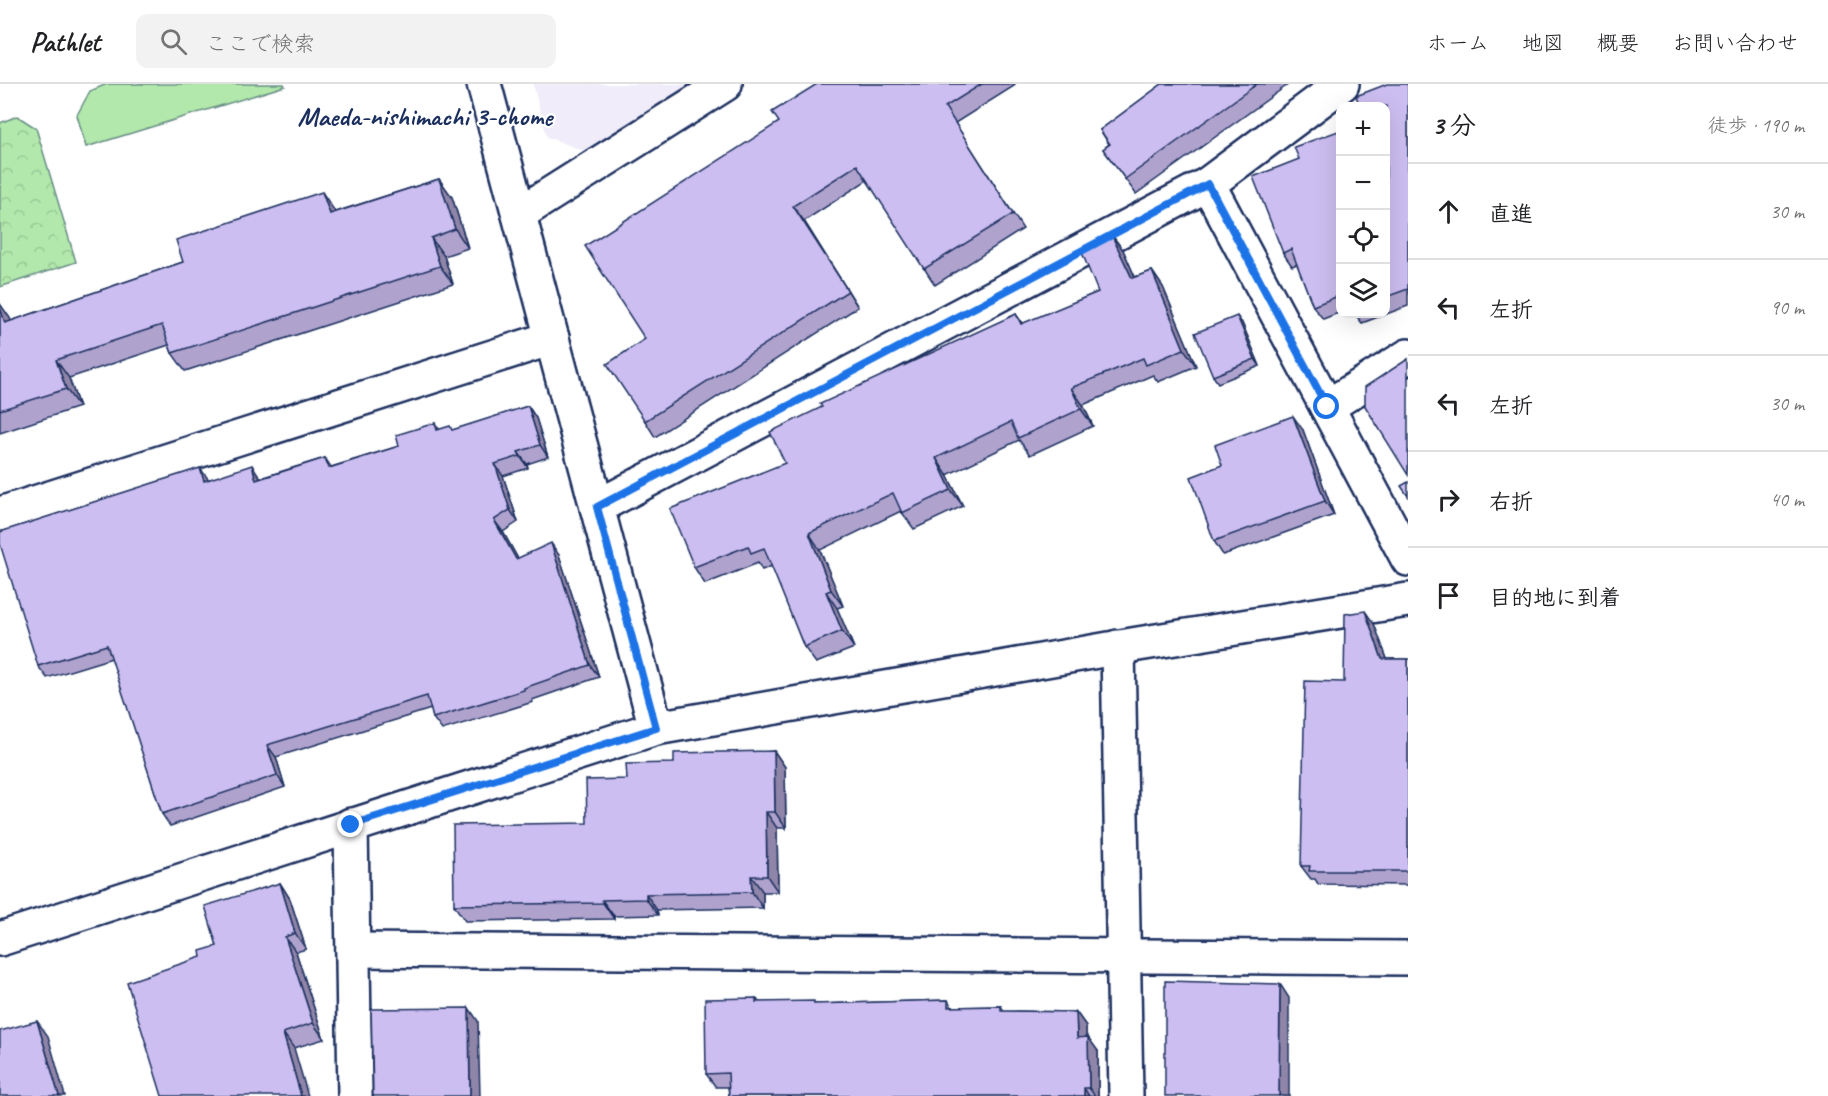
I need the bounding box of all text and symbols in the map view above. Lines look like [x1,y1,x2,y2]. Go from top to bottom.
search box [136,14,556,68]
text: Pathlet [30,24,100,59]
icon: search [157,25,190,58]
text: ここで検索 [205,30,315,58]
text: ホーム [1427,30,1489,56]
text: 地図 [1522,30,1564,56]
text: 概要 [1597,30,1639,56]
text: お問い合わせ [1672,30,1798,56]
district label: Maeda-nishimachi 3-chome [298,99,554,133]
map controls [1336,102,1390,318]
button: + [1336,102,1390,156]
text: 3 分 [1432,109,1476,142]
text: 徒歩 · 190 m [1708,113,1804,138]
button: − [1336,156,1390,210]
icon: ahead [1432,195,1465,228]
text: 30 m [1770,199,1804,224]
text: 直進 [1489,200,1533,228]
button: locate [1336,210,1390,264]
button: layers [1336,264,1390,318]
icon: left [1432,291,1465,324]
text: 90 m [1770,295,1804,320]
text: 左折 [1489,296,1533,324]
icon: left [1432,387,1465,420]
text: 30 m [1770,391,1804,416]
text: 左折 [1489,392,1533,420]
route start [1313,393,1339,419]
icon: right [1432,483,1465,516]
text: 40 m [1770,487,1804,512]
text: 右折 [1489,488,1533,516]
icon: arrive [1432,579,1465,612]
text: 目的地に到着 [1489,584,1621,612]
route end [337,811,363,837]

